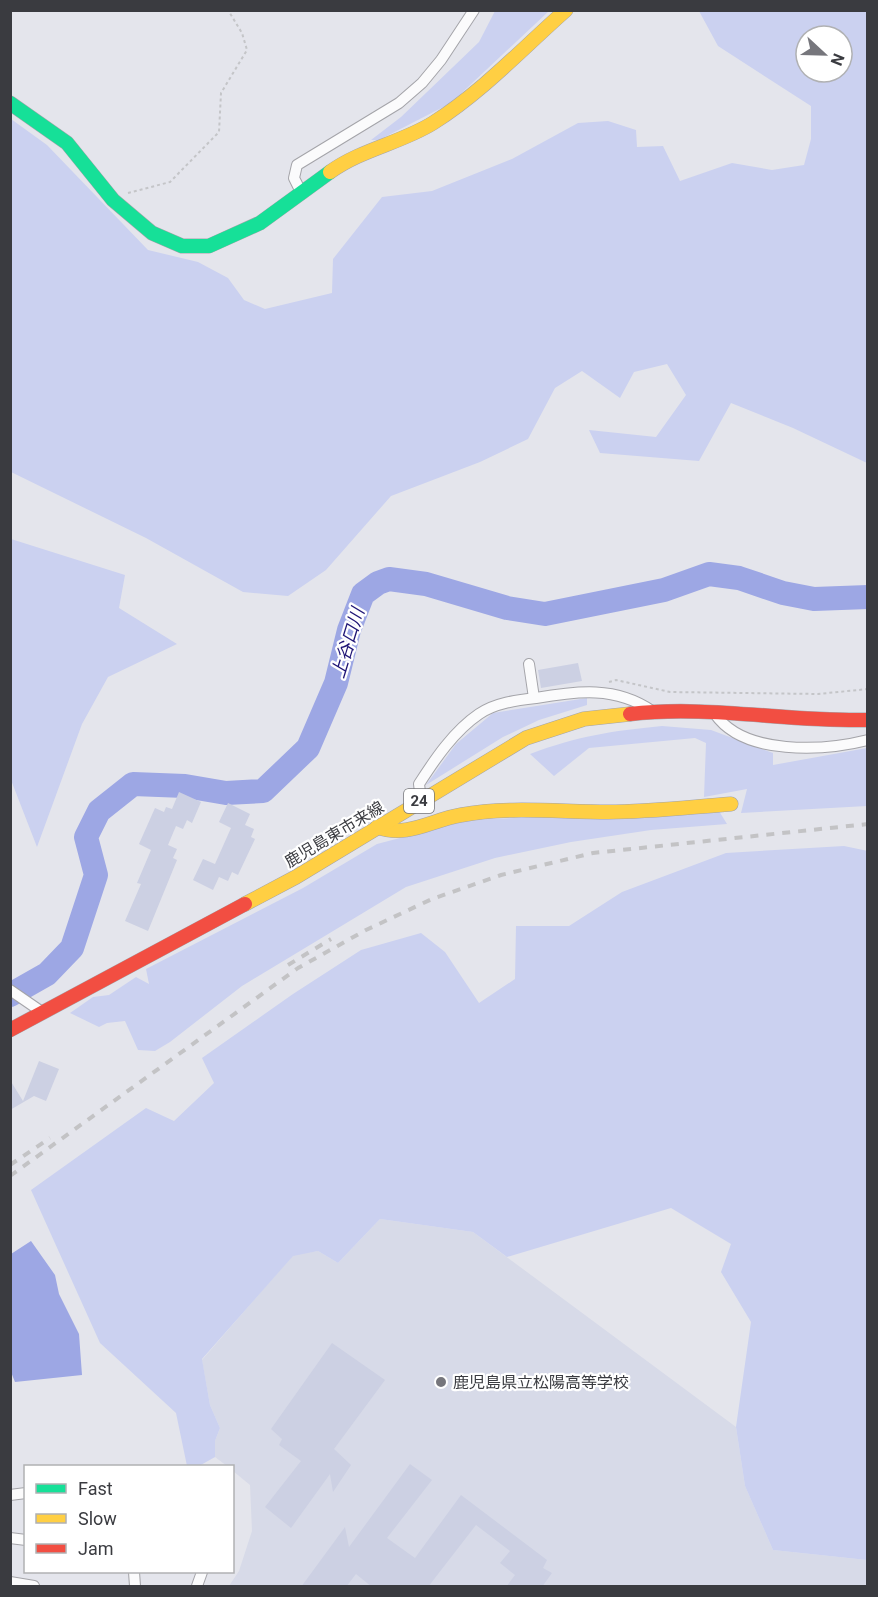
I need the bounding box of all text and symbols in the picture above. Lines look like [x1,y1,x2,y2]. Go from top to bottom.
north arrow [794,24,854,84]
text: N [827,51,848,68]
water label: 上谷口川 [327,603,369,680]
road number: 24 [404,789,434,813]
street label: 鹿児島東市来線 [281,797,387,871]
place label: 鹿児島県立松陽高等学校 [453,1373,629,1392]
marker: 鹿児島県立松陽高等学校 [434,1375,448,1389]
legend [24,1465,234,1573]
text: Fast [78,1478,113,1499]
text: Slow [78,1508,117,1529]
text: Jam [78,1538,114,1559]

